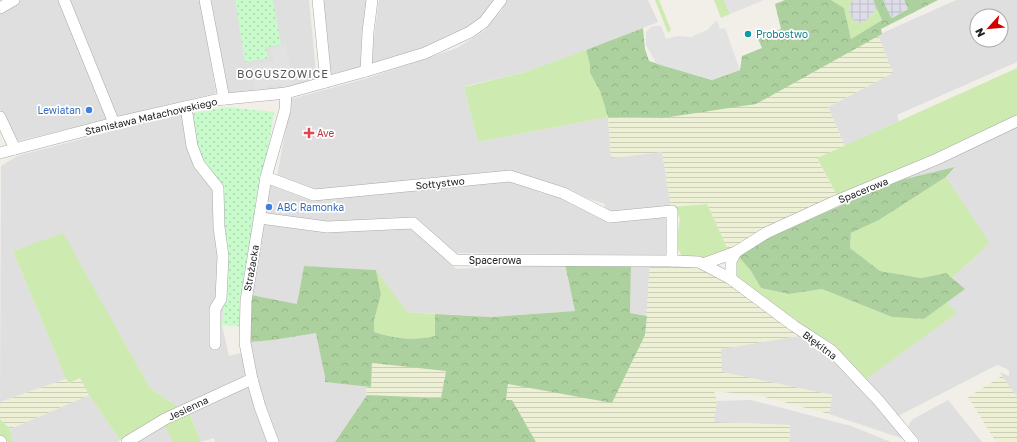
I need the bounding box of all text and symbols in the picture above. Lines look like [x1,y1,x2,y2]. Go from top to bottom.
north arrow [969,8,1009,48]
text: N [972,26,987,39]
place label: Probostwo [756,28,808,40]
marker: Probostwo [743,29,753,39]
district label: BOGUSZOWICE [237,67,329,80]
street label: Stanisława Małachowskiego [84,95,218,137]
place label: Lewiatan [38,104,81,116]
marker: Lewiatan [84,105,94,115]
place label: Ave [317,127,335,139]
marker: Ave [304,128,314,138]
street label: Sołtystwo [415,174,465,192]
street label: Spacerowa [836,175,890,205]
place label: ABC Ramonka [277,201,344,213]
marker: ABC Ramonka [264,202,274,212]
street label: Strażacka [241,244,261,292]
street label: Spacerowa [469,254,521,266]
street label: Błękitna [800,328,840,362]
street label: Jesienna [166,393,210,423]

